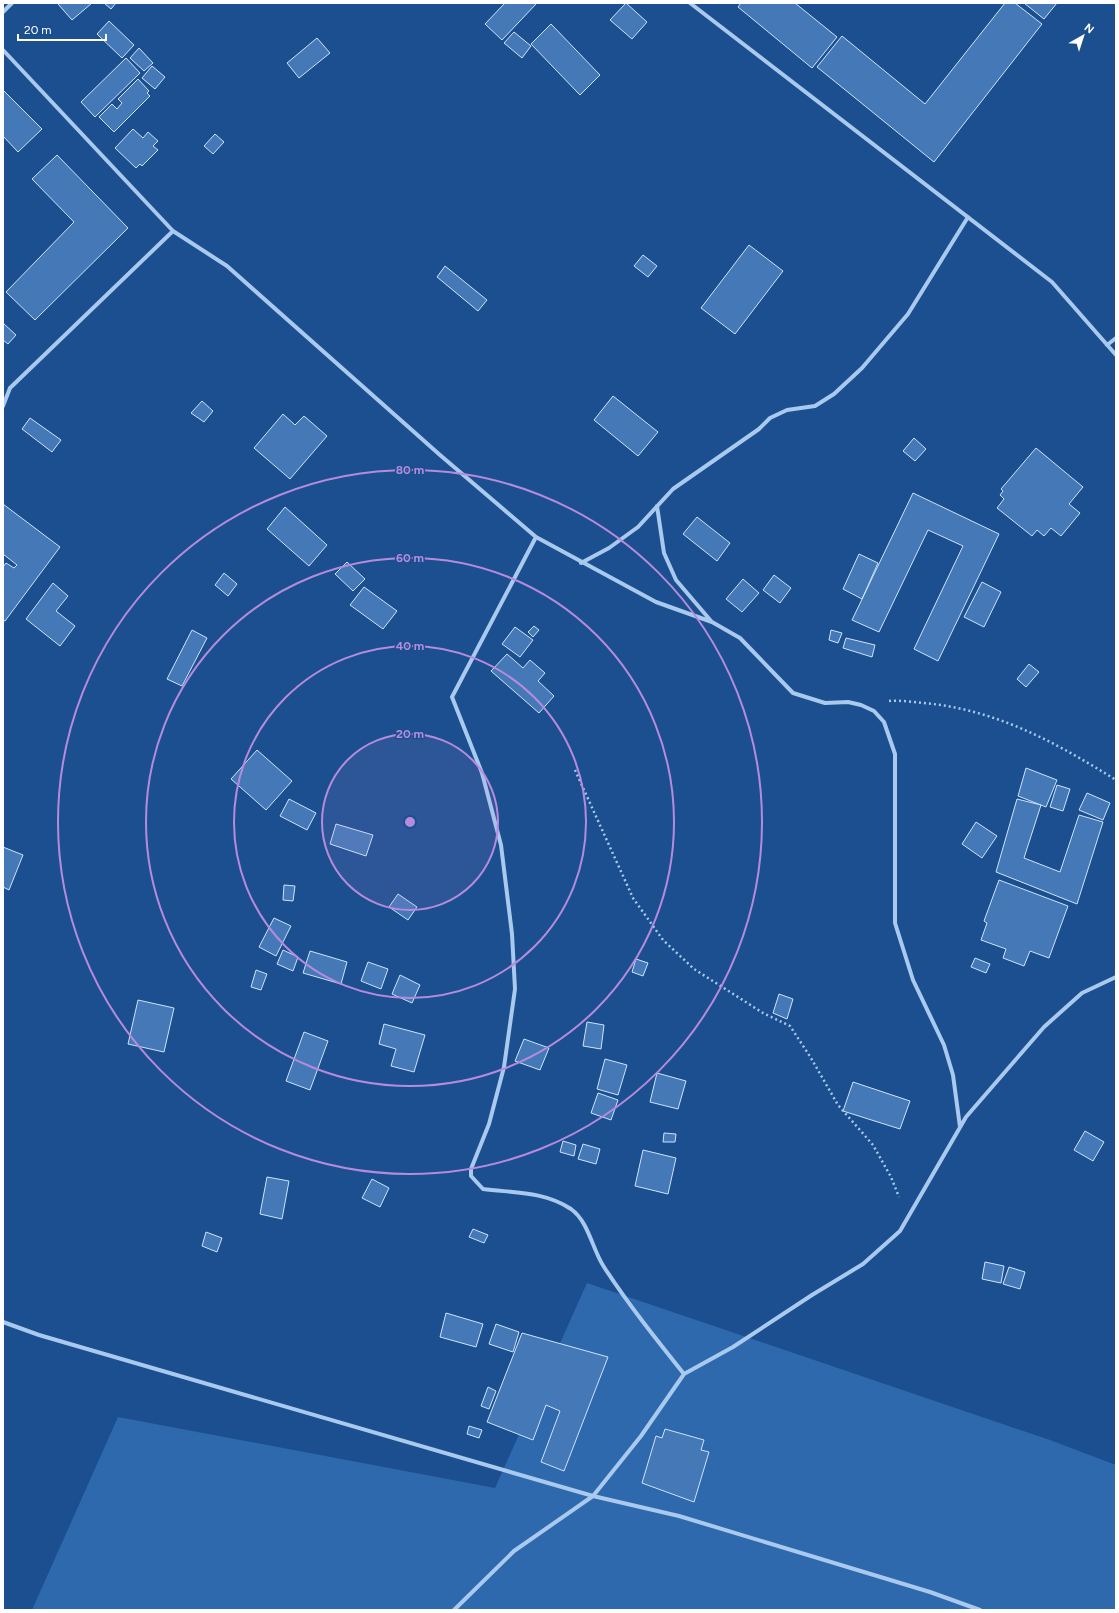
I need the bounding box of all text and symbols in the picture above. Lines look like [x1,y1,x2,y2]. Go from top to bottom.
scale bar [18,16,106,42]
north arrow [1063,16,1103,56]
text: N [1082,21,1096,36]
text: 20 m [24,23,52,37]
text: 80 m [396,463,424,477]
text: 60 m [396,551,424,565]
text: 40 m [396,639,424,653]
text: 20 m [396,727,424,741]
centre of rings [403,815,417,829]

